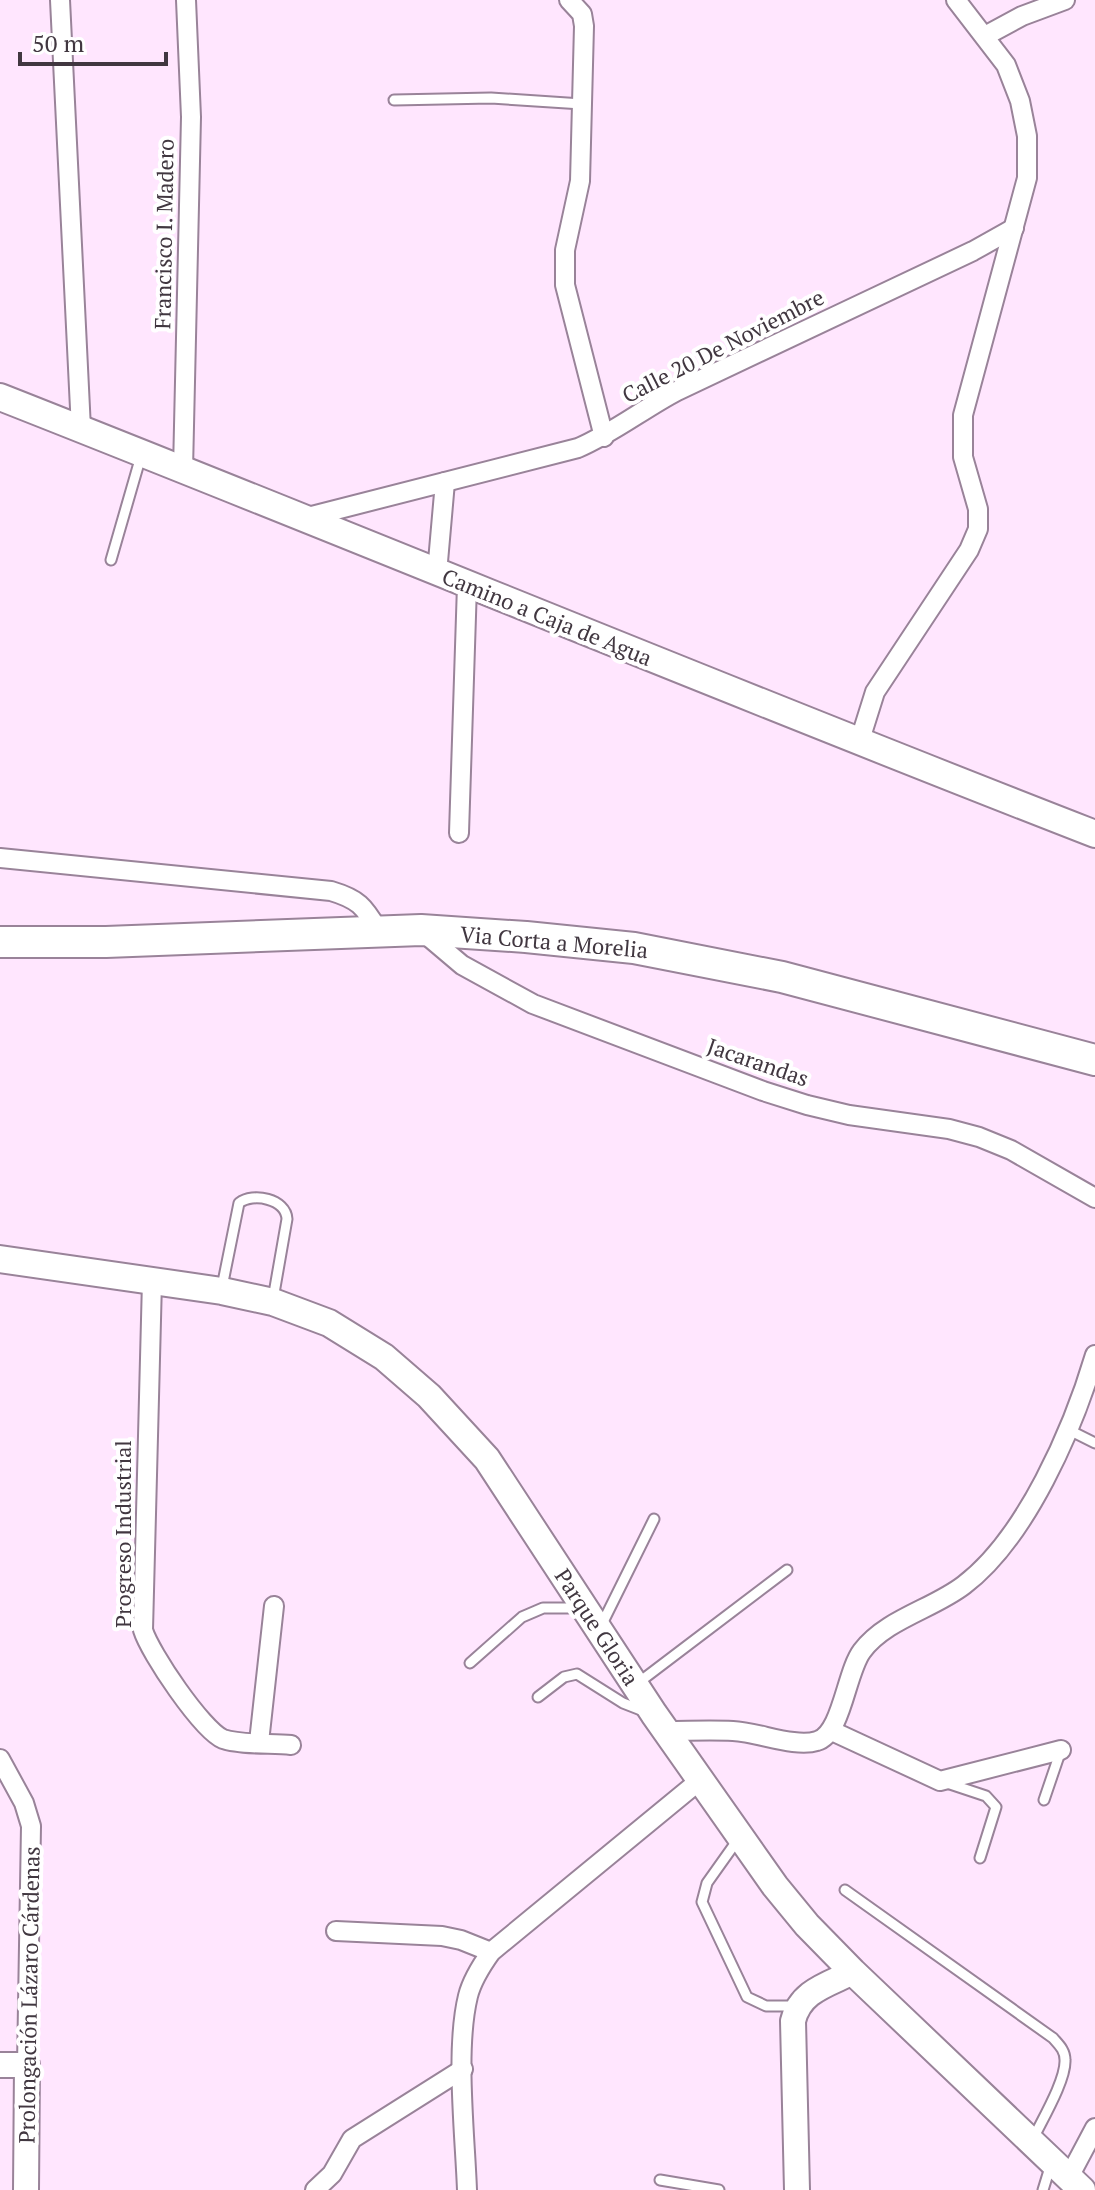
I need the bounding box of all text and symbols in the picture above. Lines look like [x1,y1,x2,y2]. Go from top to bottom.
scale bar [20,16,166,66]
text: 50 m [32,27,84,59]
street label: Francisco I. Madero [147,138,180,330]
street label: Calle 20 De Noviembre [617,282,829,409]
street label: Camino a Caja de Agua [438,561,656,672]
street label: Via Corta a Morelia [459,919,649,964]
street label: Jacarandas [704,1031,813,1092]
street label: Progreso Industrial [108,1440,137,1628]
street label: Parque Gloria [549,1563,646,1691]
street label: Prolongación Lázaro Cárdenas [11,1846,46,2144]

